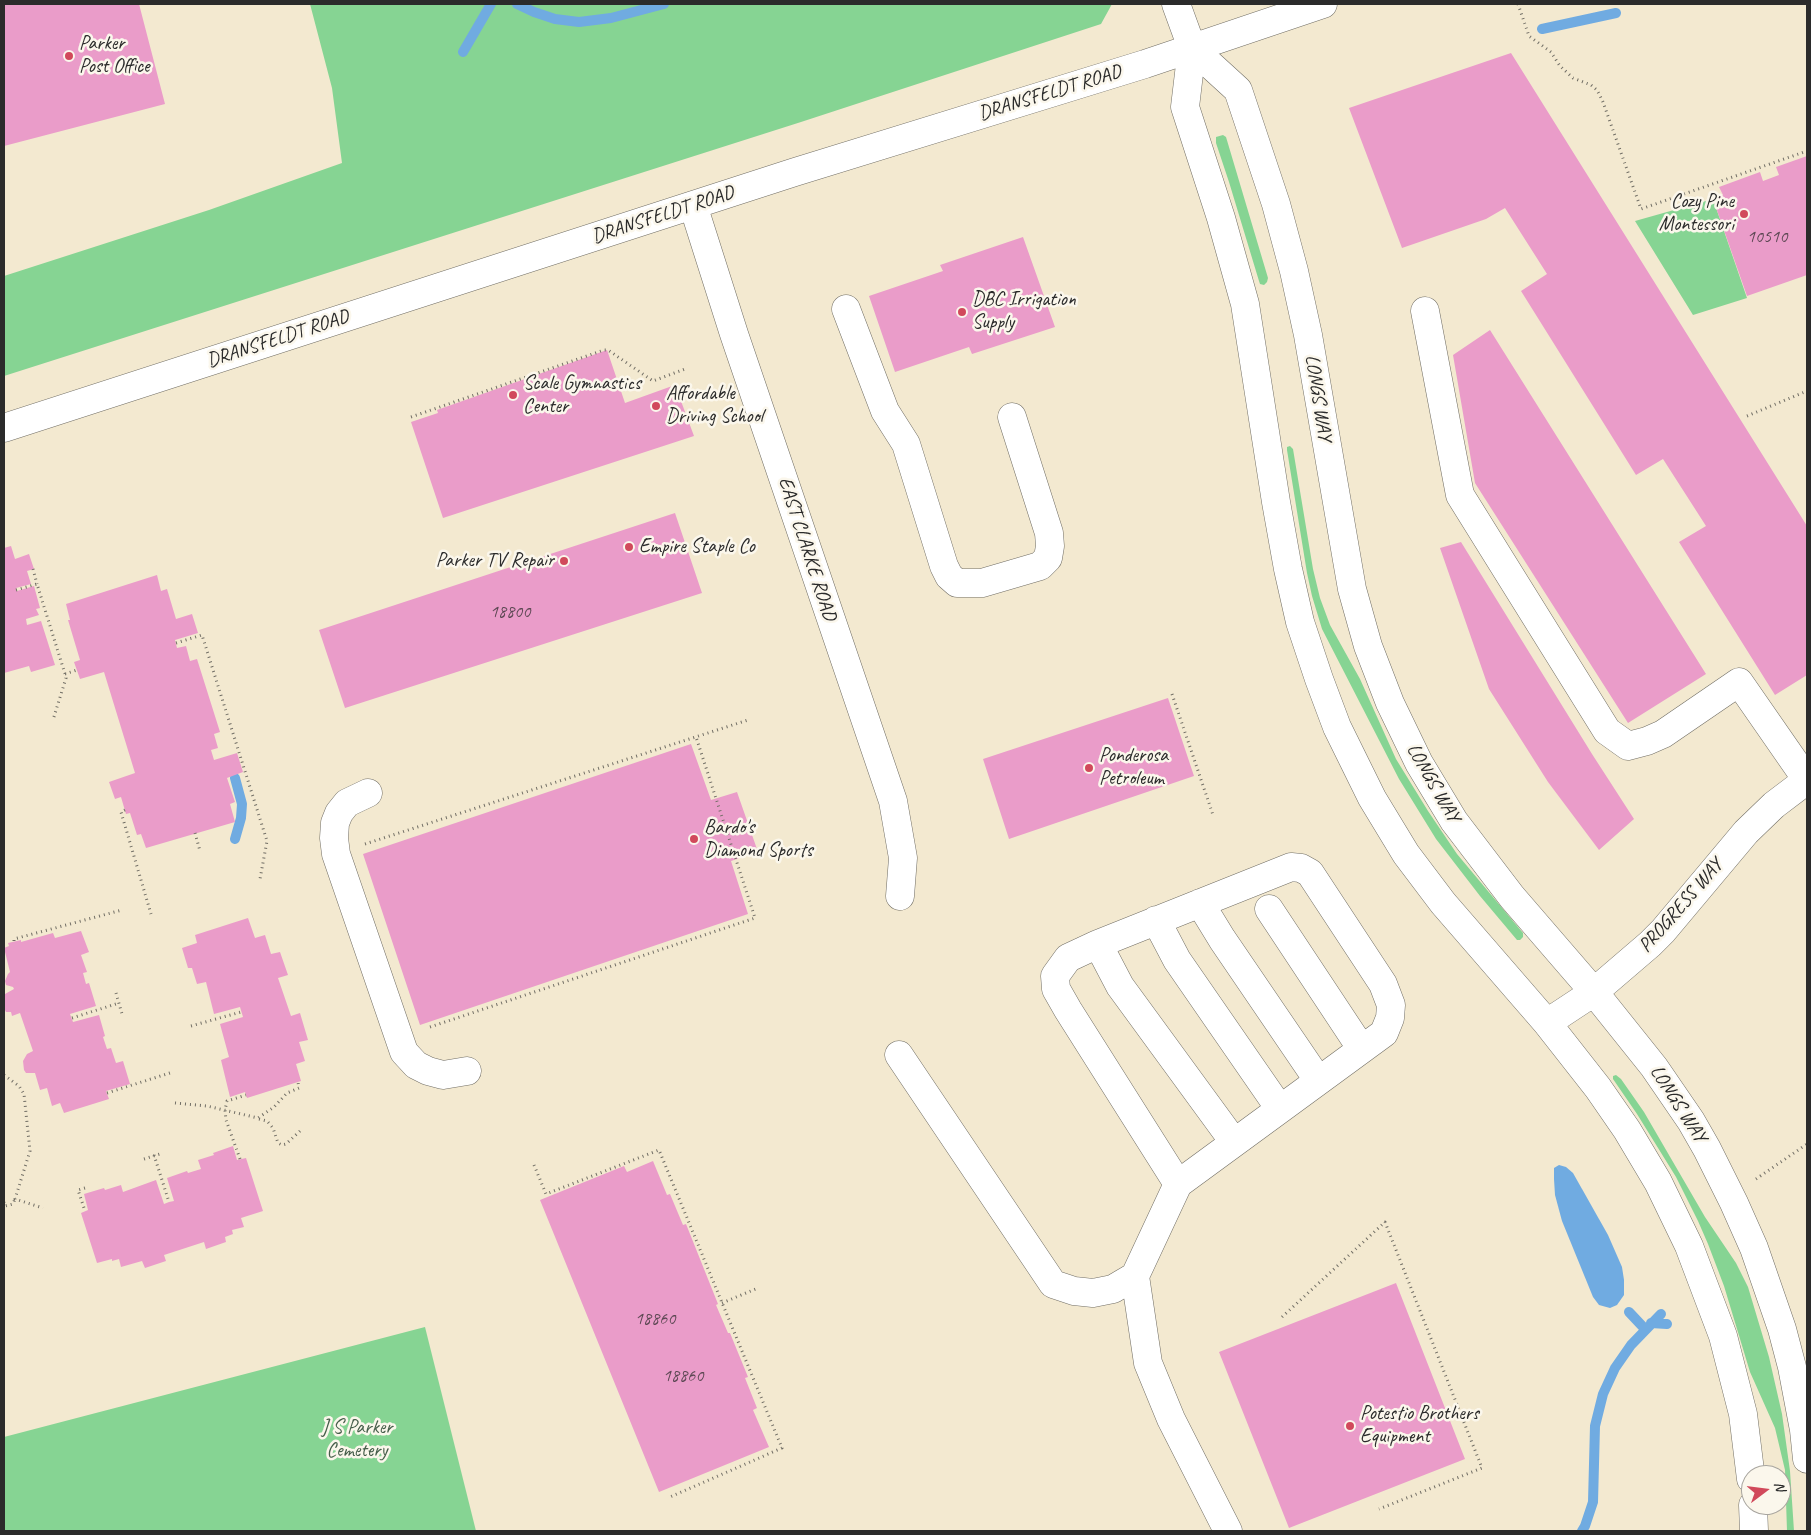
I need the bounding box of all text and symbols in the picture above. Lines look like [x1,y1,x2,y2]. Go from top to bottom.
place label: Parker Post Office [79,32,150,79]
marker: Parker Post Office [63,50,75,62]
street label: DRANSFELDT ROAD [976,60,1124,126]
street label: DRANSFELDT ROAD [589,181,737,249]
place label: Cozy Pine Montessori [1659,190,1734,237]
marker: Cozy Pine Montessori [1738,208,1750,220]
house number: 10510 [1747,226,1787,248]
place label: DBC Irrigation Supply [972,288,1076,335]
street label: DRANSFELDT ROAD [204,305,352,373]
marker: DBC Irrigation Supply [956,306,968,318]
street label: LONGS WAY [1299,353,1337,443]
place label: Scale Gymnastics Center [523,372,641,419]
place label: Affordable Driving School [666,382,763,429]
marker: Scale Gymnastics Center [507,389,519,401]
marker: Affordable Driving School [650,400,662,412]
street label: EAST CLARKE ROAD [772,474,842,624]
place label: Empire Staple Co [639,535,755,559]
marker: Empire Staple Co [623,541,635,553]
place label: Parker TV Repair [436,549,554,573]
marker: Parker TV Repair [558,555,570,567]
house number: 18800 [490,601,530,623]
street label: LONGS WAY [1401,739,1465,827]
place label: Ponderosa Petroleum [1099,744,1168,791]
marker: Ponderosa Petroleum [1083,762,1095,774]
place label: Bardo's Diamond Sports [704,816,813,863]
marker: Bardo's Diamond Sports [688,833,700,845]
street label: PROGRESS WAY [1634,854,1728,958]
street label: LONGS WAY [1644,1061,1712,1147]
house number: 18860 [635,1308,675,1330]
house number: 18860 [663,1365,703,1387]
place label: Potestio Brothers Equipment [1360,1402,1479,1449]
park label: J S Parker Cemetery [322,1416,392,1463]
marker: Potestio Brothers Equipment [1344,1420,1356,1432]
north arrow [1741,1465,1791,1515]
text: N [1771,1480,1789,1493]

